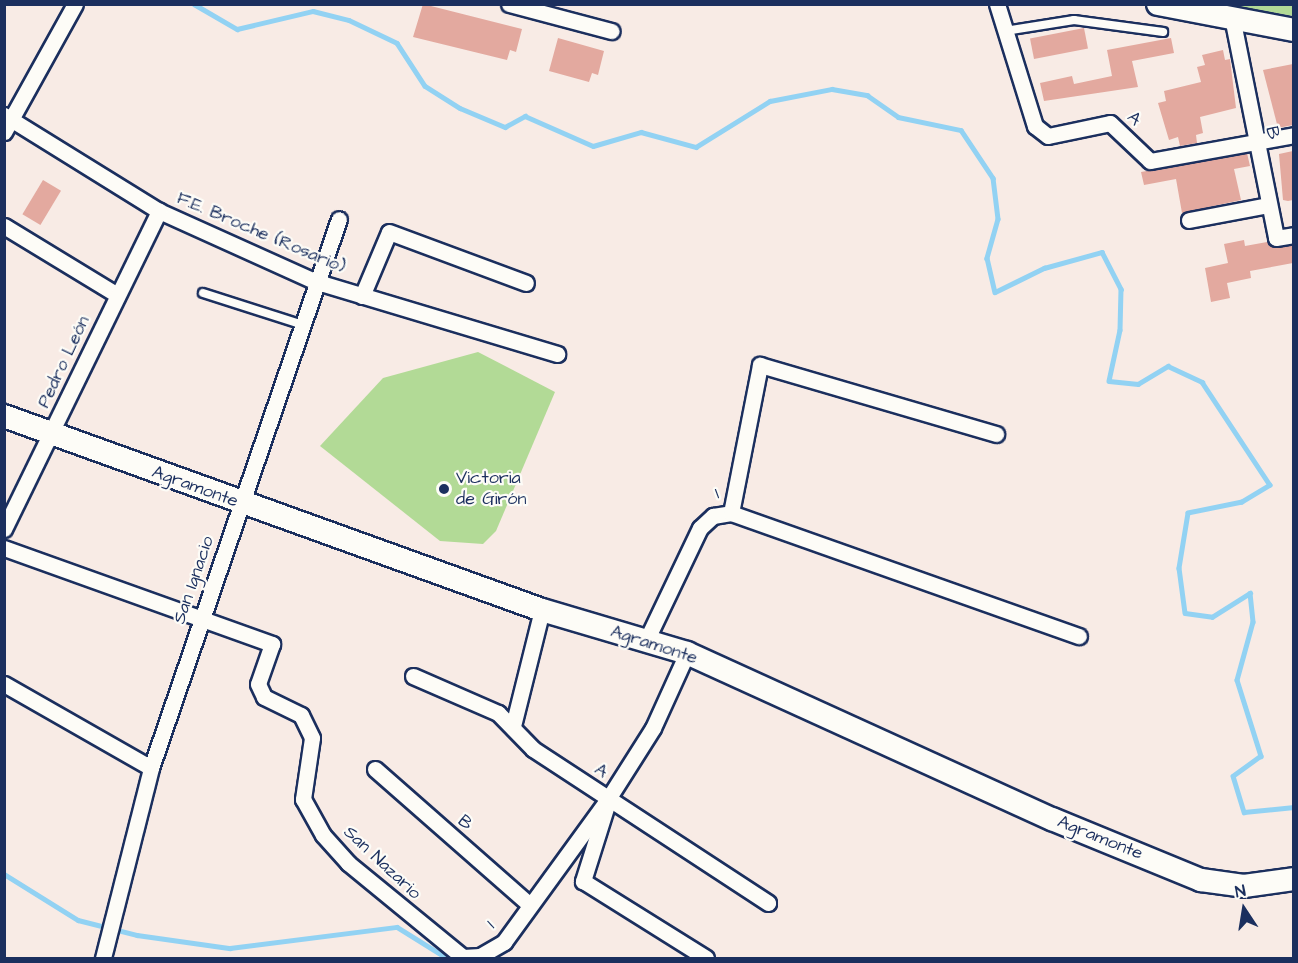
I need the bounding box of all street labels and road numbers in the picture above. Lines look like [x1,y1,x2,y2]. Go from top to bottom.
street label: A [1122,107,1146,131]
street label: B [1260,125,1284,141]
street label: F.E. Broche (Rosario) [173,188,349,278]
street label: Pedro León [33,313,95,411]
street label: Agramonte [149,461,241,513]
street label: 1 [712,484,722,504]
street label: San Ignacio [169,533,219,627]
street label: Agramonte [608,621,700,669]
street label: A [590,759,612,783]
street label: B [453,811,477,835]
street label: Agramonte [1054,811,1146,865]
street label: San Nazario [339,822,425,904]
street label: 1 [483,917,499,933]

